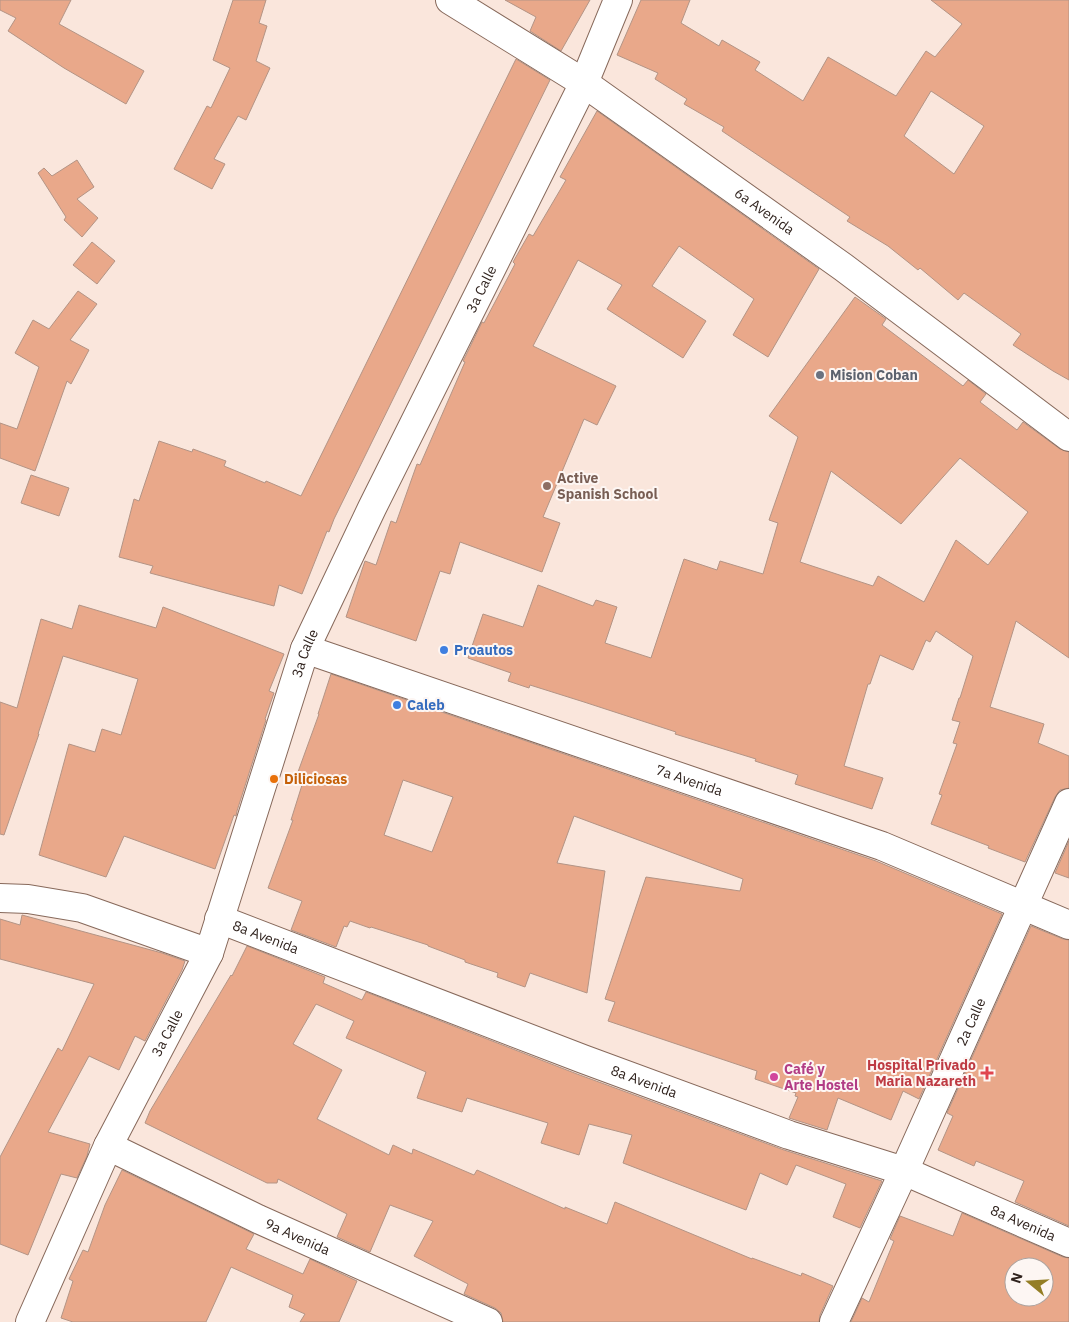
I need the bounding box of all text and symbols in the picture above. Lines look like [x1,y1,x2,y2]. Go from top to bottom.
street label: 6a Avenida [731,184,798,239]
street label: 3a Calle [462,262,501,316]
place label: Mision Coban [830,366,918,384]
marker: Mision Coban [814,369,826,381]
place label: Active Spanish School [557,469,658,503]
marker: Active Spanish School [541,480,553,492]
street label: 3a Calle [288,626,322,680]
place label: Proautos [454,641,513,659]
marker: Proautos [438,644,450,656]
place label: Caleb [407,696,445,714]
marker: Caleb [391,699,403,711]
street label: 7a Avenida [653,760,725,800]
place label: Diliciosas [284,770,347,788]
marker: Diliciosas [268,773,280,785]
street label: 8a Avenida [230,916,302,958]
street label: 2a Calle [952,995,990,1049]
street label: 3a Calle [147,1006,187,1060]
place label: Hospital Privado Maria Nazareth [867,1056,976,1090]
place label: Café y Arte Hostel [784,1060,858,1094]
street label: 8a Avenida [608,1061,680,1102]
marker: Hospital Privado Maria Nazareth [980,1066,994,1080]
marker: Café y Arte Hostel [768,1071,780,1083]
street label: 8a Avenida [988,1201,1059,1245]
street label: 9a Avenida [262,1214,333,1259]
north arrow [1004,1257,1054,1307]
text: N [1007,1270,1027,1286]

